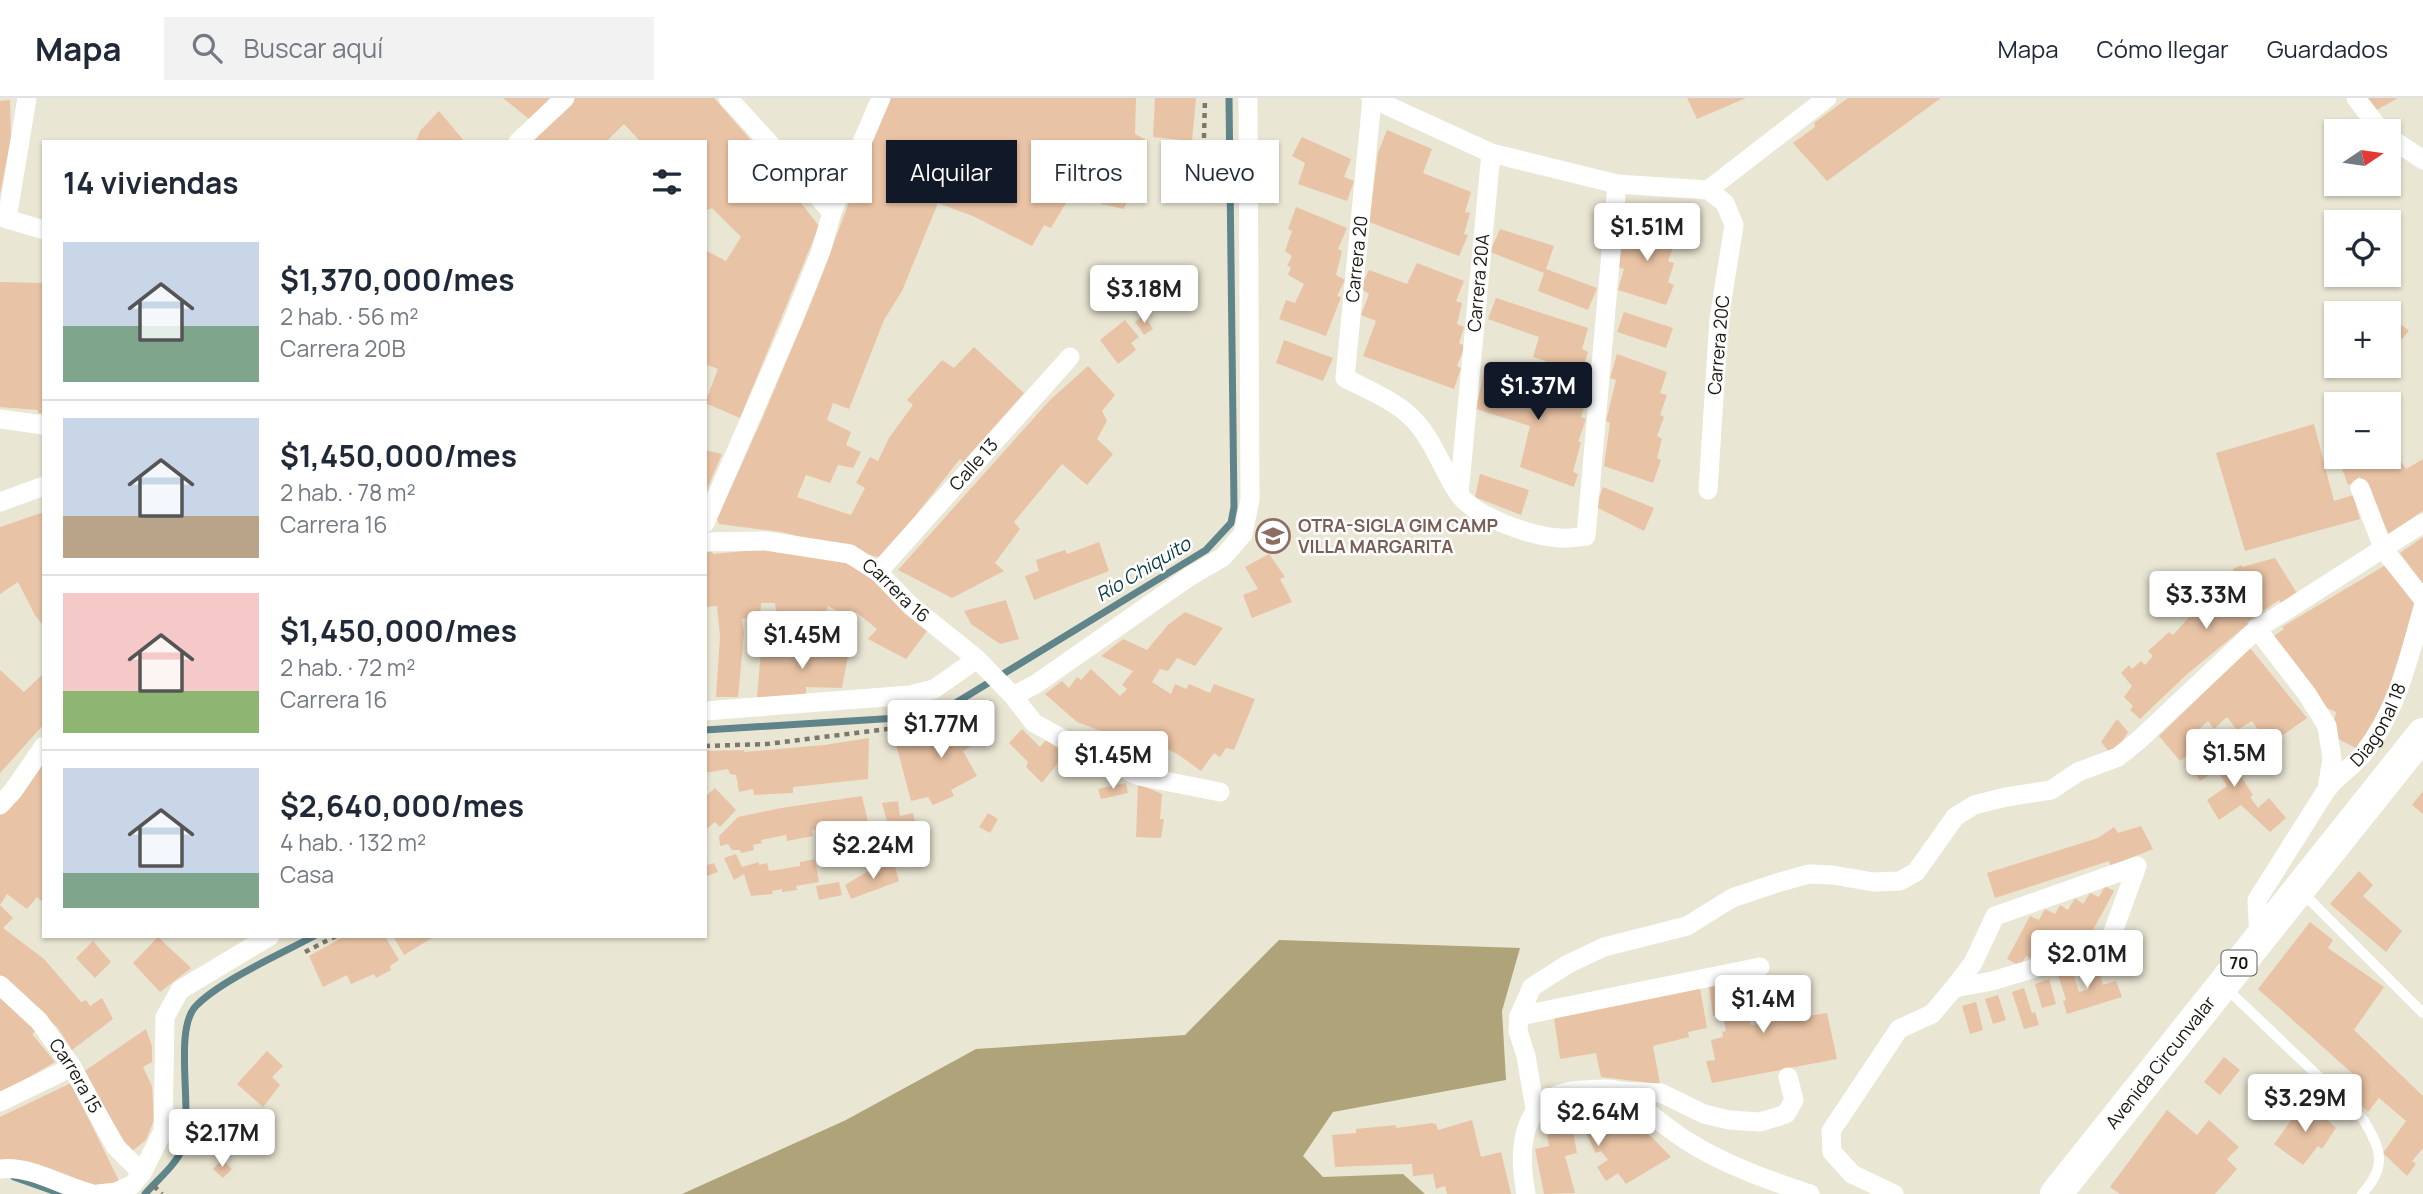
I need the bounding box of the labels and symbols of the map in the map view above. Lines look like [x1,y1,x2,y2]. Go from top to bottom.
north arrow [2324,119,2401,196]
pin: $1.51M [1590,204,1704,263]
street label: Carrera 20 [1340,214,1372,303]
street label: Carrera 20A [1461,232,1494,333]
pin: $3.18M [1087,266,1201,325]
street label: Carrera 20C [1702,294,1734,396]
pin: $1.37M [1481,362,1595,422]
street label: Calle 13 [943,433,1003,495]
place label: OTRA-SIGLA GIM CAMP VILLA MARGARITA [1298,513,1498,558]
school or university icon: OTRA-SIGLA GIM CAMP VILLA MARGARITA [1254,517,1292,555]
water label: Río Chiquito [1091,530,1197,608]
street label: Carrera 16 [858,552,935,627]
pin: $3.33M [2149,572,2263,631]
pin: $1.45M [745,612,859,671]
street label: Diagonal 18 [2344,679,2411,772]
pin: $1.77M [884,700,998,760]
pin: $1.5M [2185,730,2283,789]
pin: $1.45M [1056,732,1170,791]
pin: $2.24M [816,822,930,881]
pin: $2.01M [2030,930,2144,990]
road number: 70 [2222,950,2256,976]
pin: $1.4M [1714,976,1812,1035]
street label: Avenida Circunvalar [2100,990,2221,1133]
street label: Carrera 15 [44,1033,108,1117]
pin: $3.29M [2248,1074,2362,1134]
pin: $2.64M [1541,1088,1655,1148]
pin: $2.17M [165,1110,279,1169]

